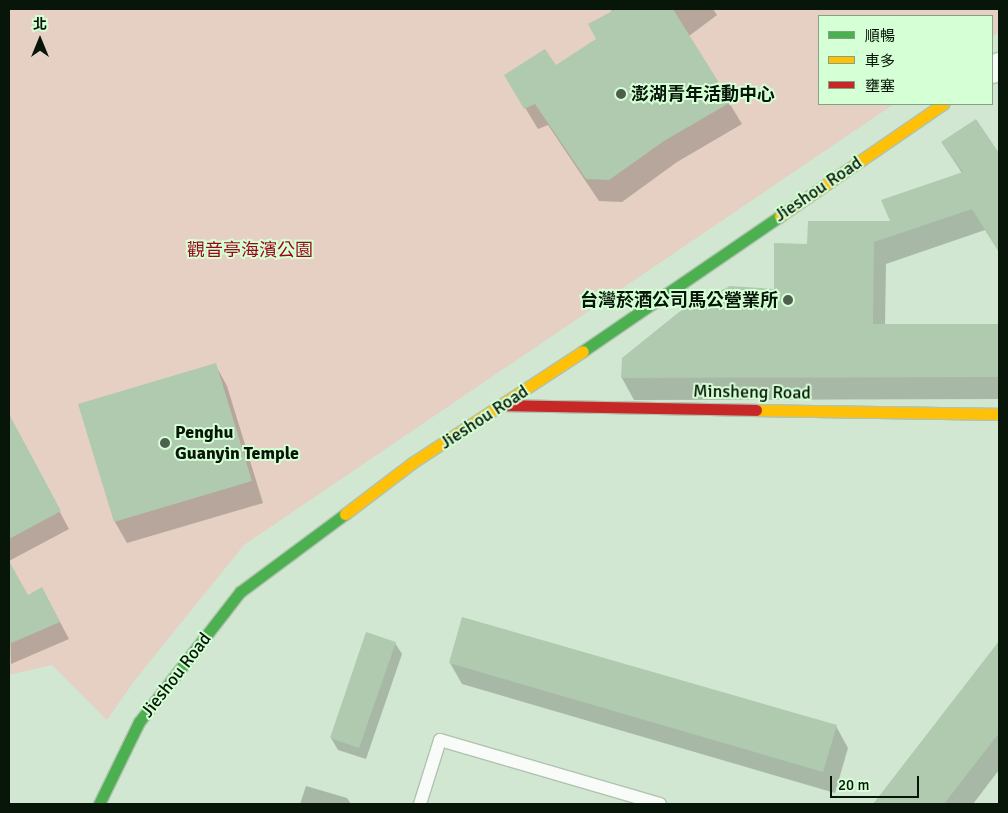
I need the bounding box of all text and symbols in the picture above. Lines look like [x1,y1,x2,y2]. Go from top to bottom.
north arrow [15,15,65,65]
legend [818,15,993,105]
text: 北 [33,16,47,33]
text: 順暢 [865,27,895,45]
text: 車多 [865,52,895,70]
text: 壅塞 [865,77,895,95]
place label: 澎湖青年活動中心 [631,83,775,105]
marker: 澎湖青年活動中心 [615,88,627,100]
street label: Jieshou Road [770,152,866,226]
park label: 觀音亭海濱公園 [187,239,313,261]
place label: 台灣菸酒公司馬公營業所 [580,289,778,311]
marker: 台灣菸酒公司馬公營業所 [782,294,794,306]
street label: Jieshou Road [436,380,532,454]
street label: Minsheng Road [693,380,811,404]
place label: Penghu Guanyin Temple [175,422,299,464]
marker: Penghu Guanyin Temple [159,437,171,449]
street label: Jieshou Road [136,628,216,722]
scale bar [833,766,922,798]
text: 20 m [838,776,869,794]

